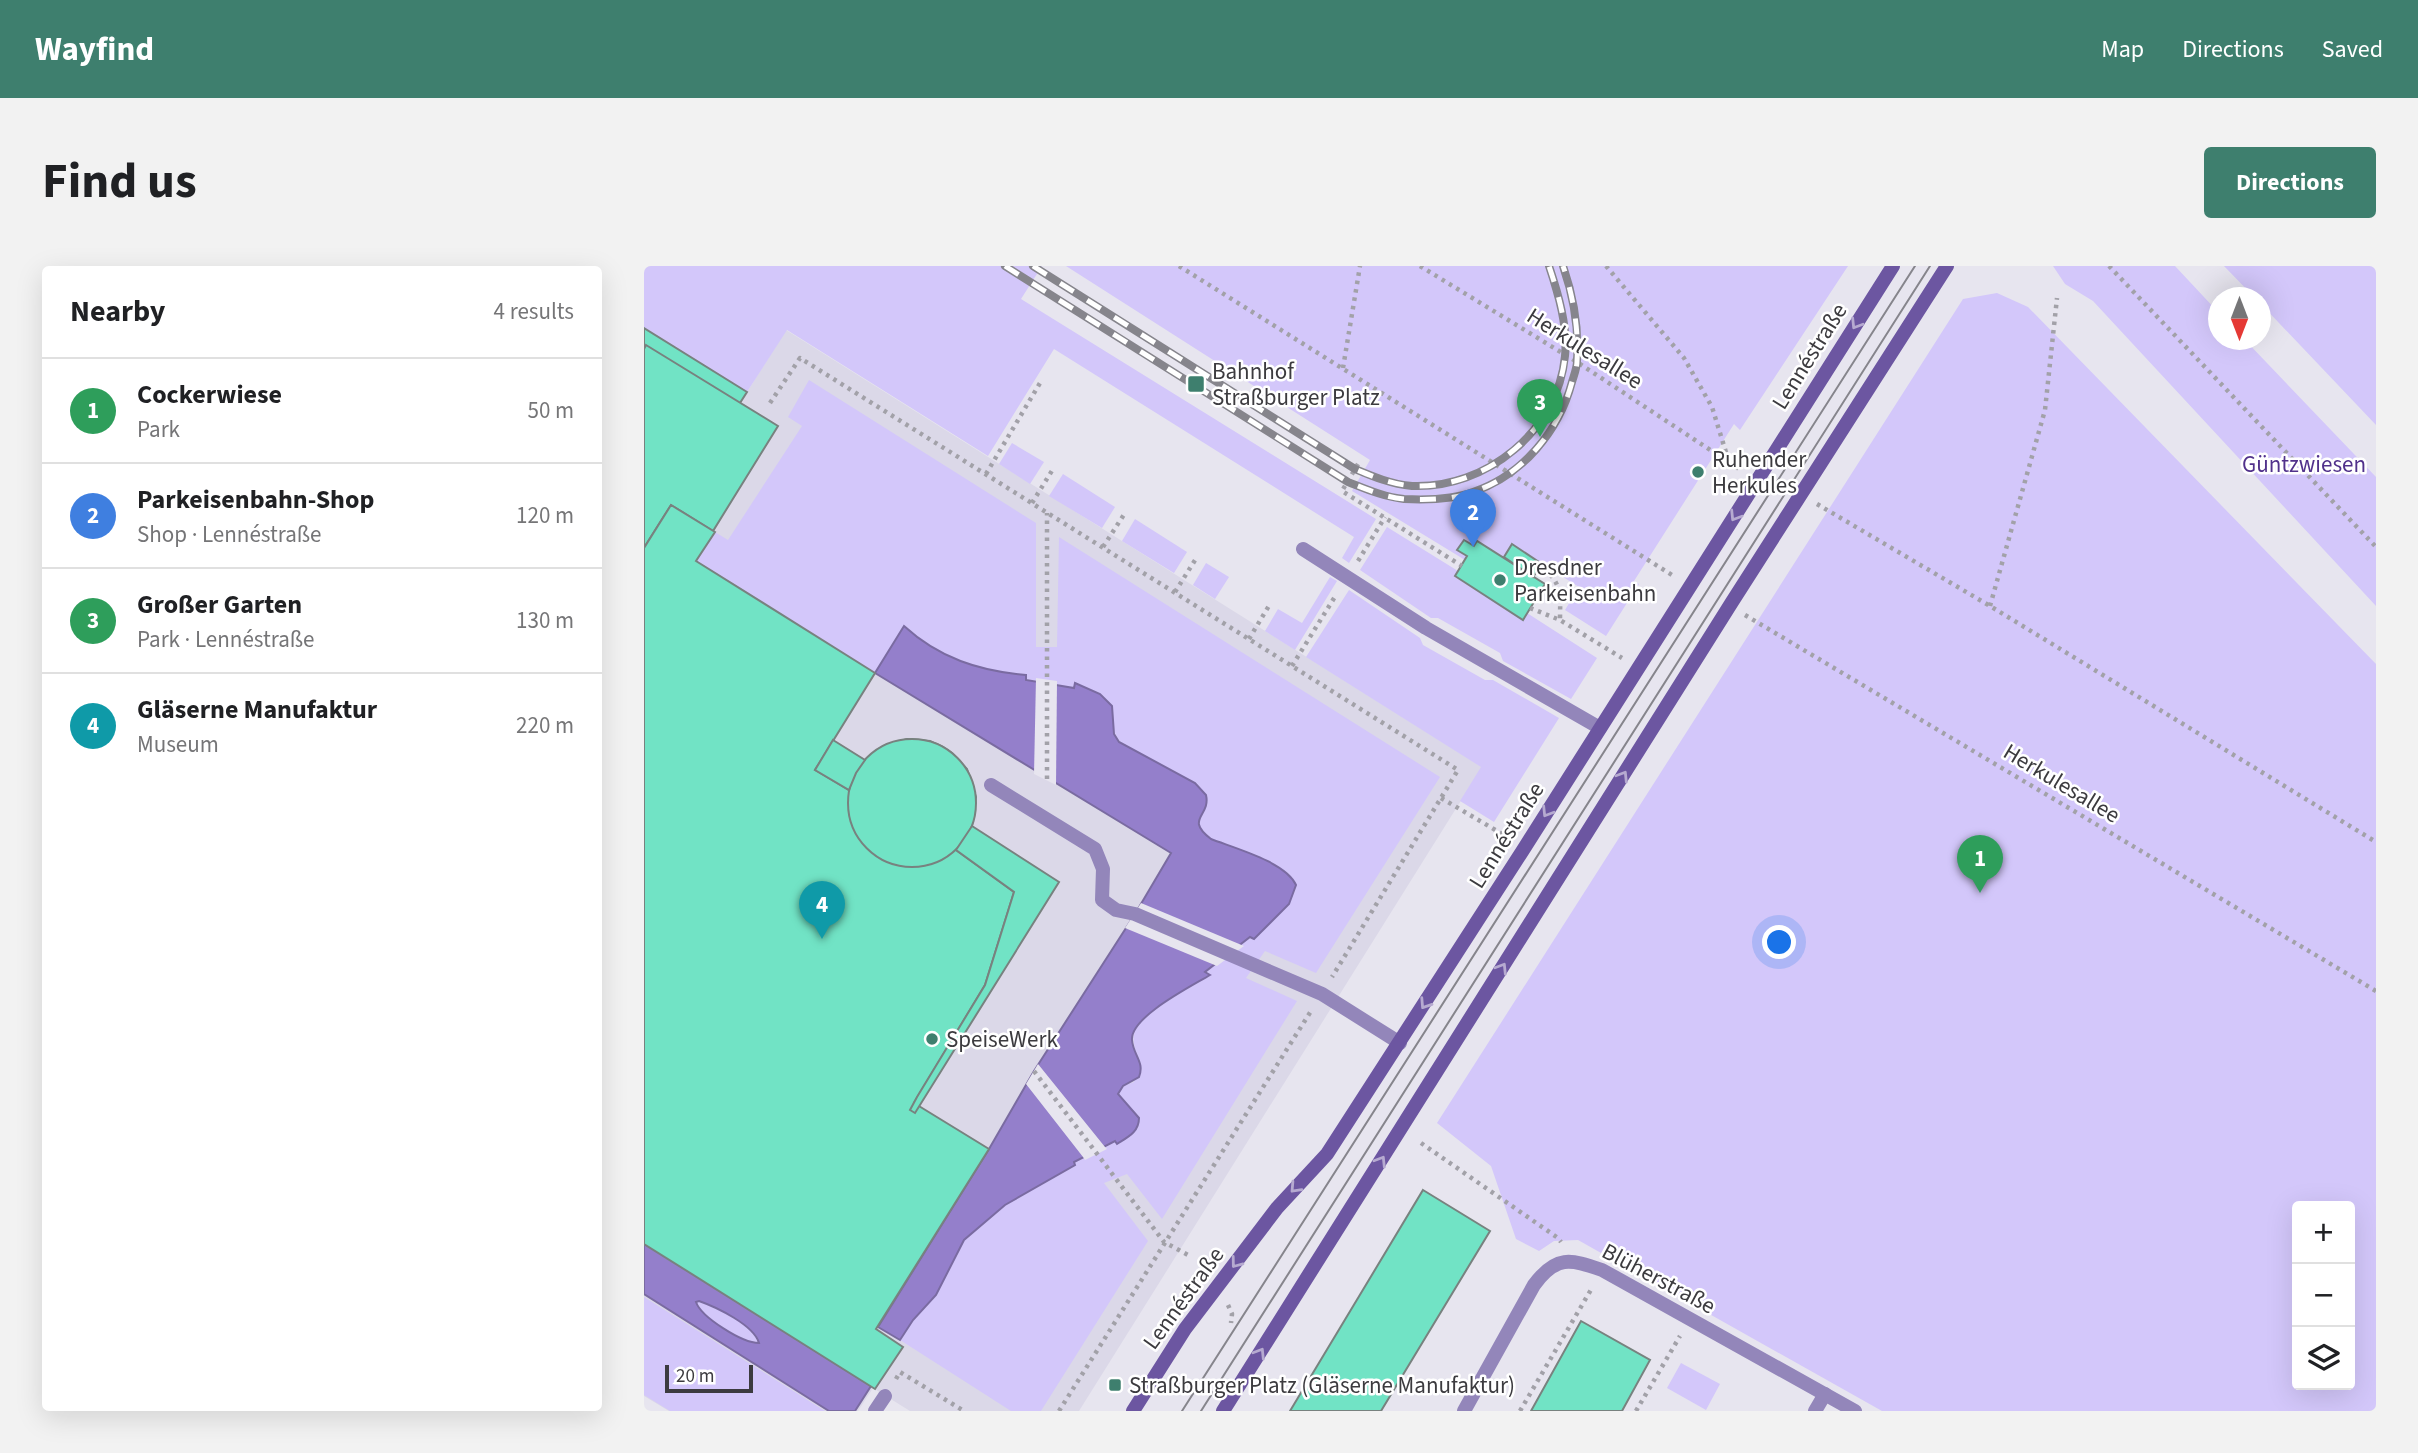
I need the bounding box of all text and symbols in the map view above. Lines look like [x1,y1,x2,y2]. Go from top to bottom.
text: Wayfind [35,26,154,73]
text: Map [2101,32,2144,67]
text: Directions [2182,32,2284,67]
text: Saved [2322,32,2383,67]
text: Find us [42,147,197,217]
button: Directions [2204,147,2376,218]
north arrow [2208,287,2271,350]
text: Nearby [70,290,165,333]
text: 4 results [494,295,574,328]
street label: Lennéstraße [1764,297,1855,416]
street label: Herkulesallee [1520,300,1649,397]
one-way arrow [1852,316,1865,329]
place label: Bahnhof Straßburger Platz [1212,355,1380,414]
marker: Bahnhof Straßburger Platz [1186,374,1206,394]
text: Cockerwiese [137,376,282,413]
pin: 3 [1517,379,1563,437]
text: 1 [87,394,99,427]
text: 50 m [527,394,574,427]
text: Park [137,413,180,446]
place label: Ruhender Herkules [1712,443,1807,502]
park label: Güntzwiesen [2242,448,2366,481]
marker: Ruhender Herkules [1690,464,1706,480]
text: Parkeisenbahn-Shop [137,481,374,518]
pin: 2 [1450,489,1496,547]
text: 2 [87,499,99,532]
text: 120 m [516,499,574,532]
one-way arrow [1730,508,1743,521]
text: Shop · Lennéstraße [137,518,321,551]
place label: Dresdner Parkeisenbahn [1514,551,1656,610]
marker: Dresdner Parkeisenbahn [1492,572,1508,588]
text: Großer Garten [137,586,302,623]
text: 3 [87,604,99,637]
text: 130 m [516,604,574,637]
text: Park · Lennéstraße [137,623,314,656]
text: Gläserne Manufaktur [137,691,377,728]
text: 4 [87,709,99,742]
text: 220 m [516,709,574,742]
text: Museum [137,728,219,761]
street label: Herkulesallee [1997,736,2126,831]
one-way arrow [1615,770,1628,783]
street label: Lennéstraße [1461,776,1552,895]
one-way arrow [1543,804,1556,817]
pin: 1 [1957,835,2003,893]
pin: 4 [799,881,845,939]
your location [1762,925,1796,959]
one-way arrow [1494,963,1507,976]
one-way arrow [1421,996,1434,1009]
place label: SpeiseWerk [946,1023,1058,1056]
marker: SpeiseWerk [924,1031,940,1047]
one-way arrow [1372,1155,1385,1168]
one-way arrow [1291,1180,1304,1193]
map controls [2292,1201,2355,1390]
button: + [2292,1201,2355,1264]
street label: Blüherstraße [1596,1235,1721,1322]
street label: Lennéstraße [1135,1240,1232,1356]
one-way arrow [1232,1255,1244,1268]
button: − [2292,1264,2355,1327]
button: layers [2292,1327,2355,1390]
one-way arrow [1251,1348,1264,1361]
scale bar [665,1362,752,1394]
text: 20 m [676,1363,714,1390]
place label: Straßburger Platz (Gläserne Manufaktur) [1129,1369,1515,1402]
marker: Straßburger Platz (Gläserne Manufaktur) [1107,1377,1123,1393]

